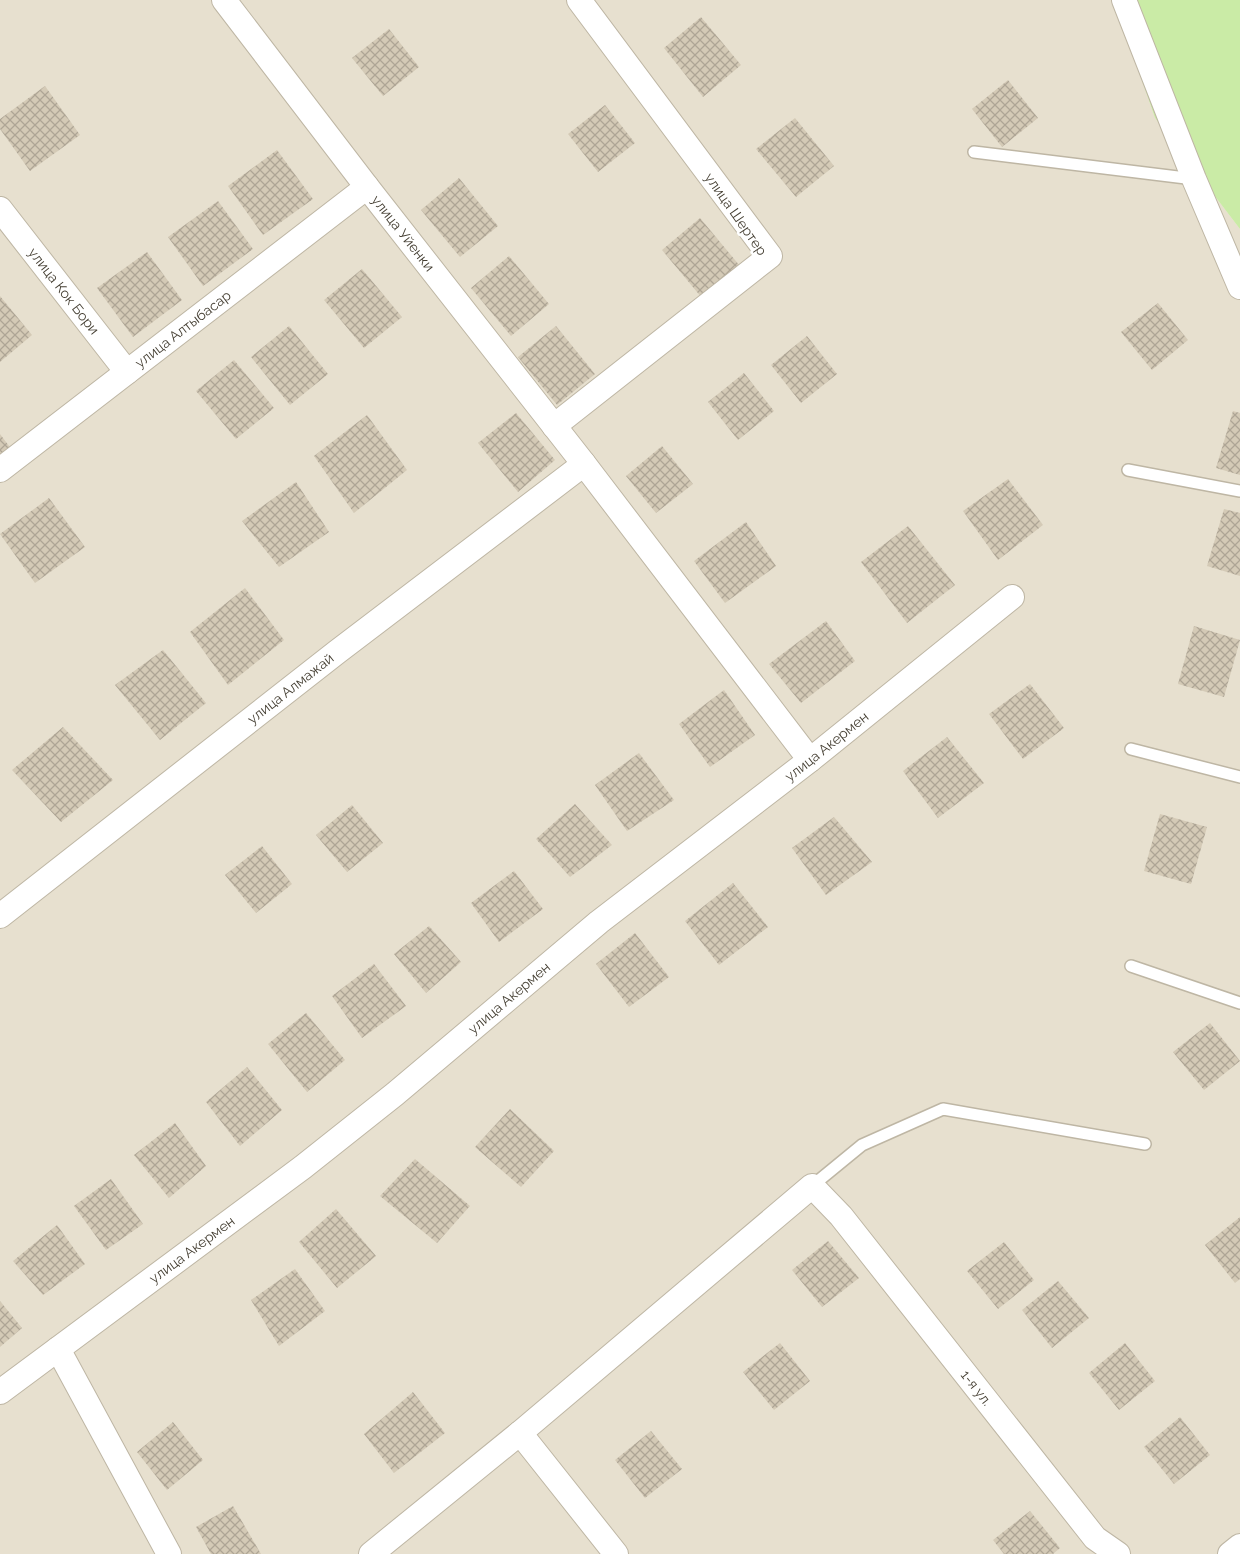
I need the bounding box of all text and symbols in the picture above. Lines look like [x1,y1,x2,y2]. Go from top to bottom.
street label: улица Шертер [702,170,771,259]
street label: улица Уйенки [368,192,438,274]
street label: улица Кок Бори [25,245,103,337]
street label: улица Алтыбасар [132,287,234,371]
street label: улица Алмажай [244,650,337,727]
street label: улица Акермен [781,708,871,785]
street label: улица Акермен [465,959,553,1037]
street label: улица Акермен [146,1213,238,1286]
street label: 1-я ул. [958,1367,995,1409]

